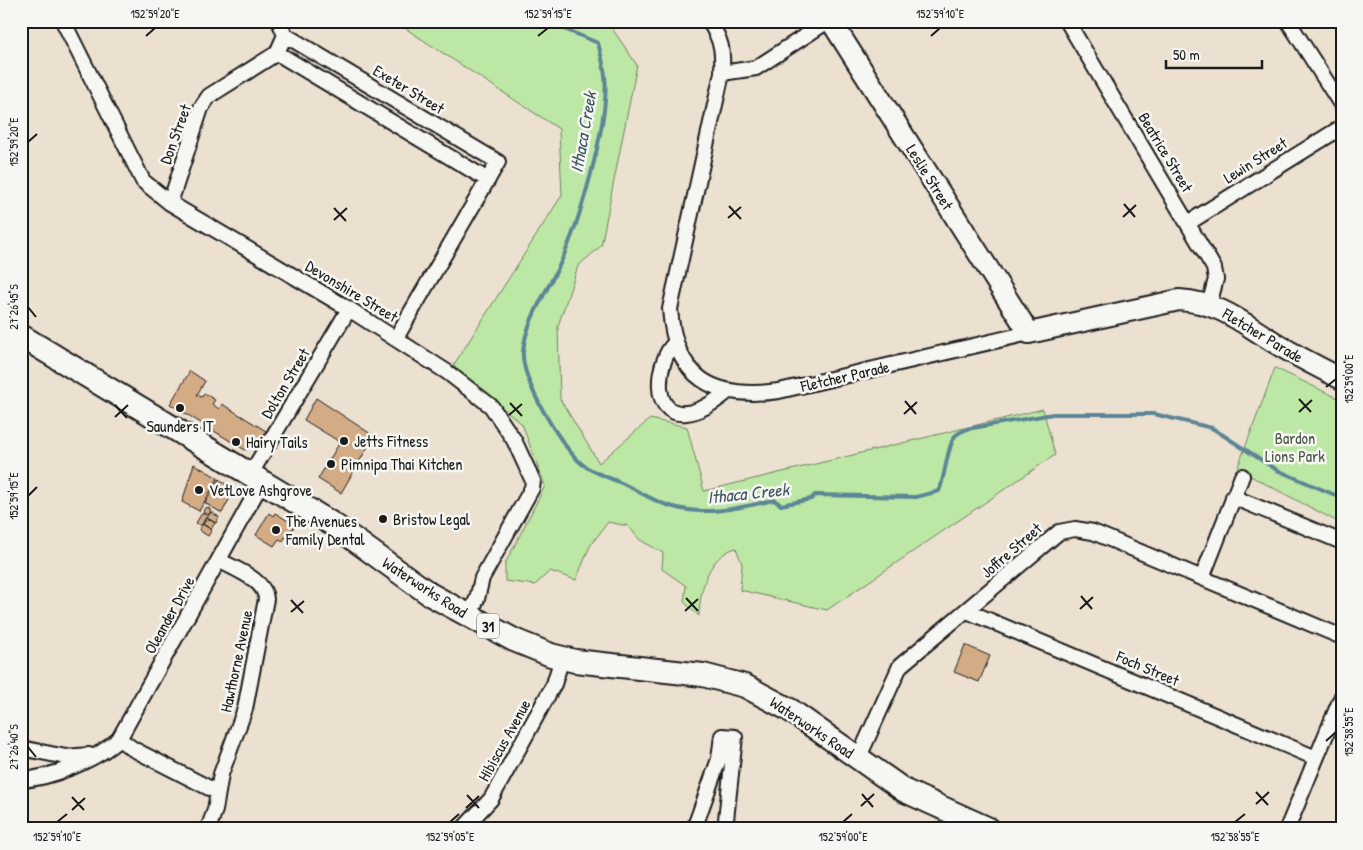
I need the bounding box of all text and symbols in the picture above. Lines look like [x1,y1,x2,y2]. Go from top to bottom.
text: 152°59'20"E [130,5,180,22]
text: 152°59'15"E [524,5,573,22]
text: 152°59'10"E [916,5,965,22]
scale bar [1166,38,1262,70]
text: 50 m [1173,44,1200,65]
street label: Exeter Street [369,59,449,119]
water label: Ithaca Creek [564,88,603,174]
street label: Don Street [154,101,196,167]
street label: Beatrice Street [1134,108,1199,196]
text: 152°59'20"E [5,117,22,167]
street label: Lewin Street [1219,131,1292,188]
street label: Leslie Street [901,140,959,214]
street label: Devonshire Street [302,255,403,327]
text: 27°26'45"S [5,284,22,330]
street label: Fletcher Parade [1218,302,1308,368]
street label: Dolton Street [255,343,315,422]
text: 152°59'00"E [1340,354,1357,403]
street label: Fletcher Parade [798,355,892,397]
marker: Saunders IT [174,402,186,414]
place label: Saunders IT [146,415,214,437]
park label: Bardon Lions Park [1265,427,1325,467]
place label: Jetts Fitness [354,430,428,452]
place label: Hairy Tails [246,431,308,453]
marker: Jetts Fitness [338,435,350,447]
marker: Hairy Tails [230,436,242,448]
place label: Pimnipa Thai Kitchen [341,453,463,475]
marker: Pimnipa Thai Kitchen [325,458,337,470]
text: 152°59'15"E [5,471,22,520]
water label: Ithaca Creek [706,476,792,510]
place label: VetLove Ashgrove [209,479,313,501]
marker: VetLove Ashgrove [193,484,205,496]
place label: Bristow Legal [393,508,471,530]
place label: The Avenues Family Dental [285,510,365,550]
marker: Bristow Legal [377,513,389,525]
street label: Joffre Street [976,517,1047,583]
marker: The Avenues Family Dental [270,524,282,536]
street label: Waterworks Road [378,551,472,623]
street label: Oleander Drive [139,572,200,658]
street label: Hawthorne Avenue [214,607,258,714]
road number: 31 [477,614,499,638]
street label: Foch Street [1112,645,1183,691]
street label: Waterworks Road [766,691,858,763]
street label: Hibiscus Avenue [472,695,536,785]
text: 152°58'55"E [1340,707,1357,757]
text: 27°26'40"S [5,724,22,770]
text: 152°59'10"E [33,828,82,845]
text: 152°59'05"E [426,828,475,845]
text: 152°59'00"E [819,828,868,845]
text: 152°58'55"E [1210,828,1260,845]

